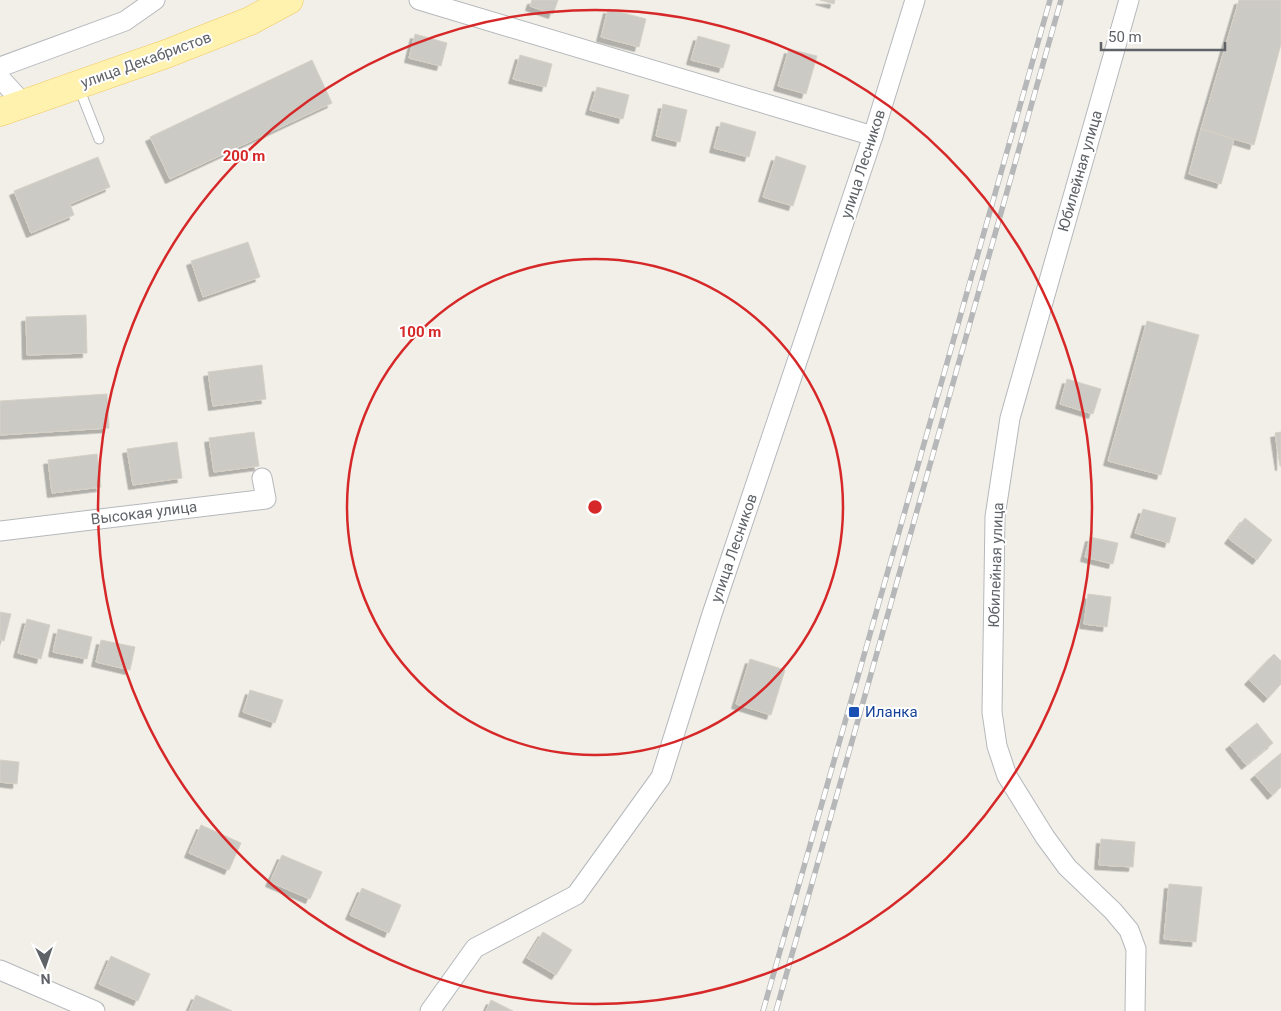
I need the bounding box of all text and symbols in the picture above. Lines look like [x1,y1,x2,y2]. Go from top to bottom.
scale bar [1101,20,1225,52]
street label: улица Декабристов [78,28,214,92]
text: 50 m [1108,28,1142,46]
street label: улица Лесников [837,107,889,221]
street label: Юбилейная улица [1054,108,1106,234]
text: 200 m [223,147,265,165]
text: 100 m [399,323,441,341]
street label: улица Лесников [707,491,761,605]
street label: Высокая улица [90,498,198,528]
centre of rings [586,498,604,516]
street label: Юбилейная улица [985,502,1007,628]
place label: Иланка [865,703,918,721]
marker: Иланка [847,705,861,719]
north arrow [20,941,70,991]
text: N [40,971,51,987]

